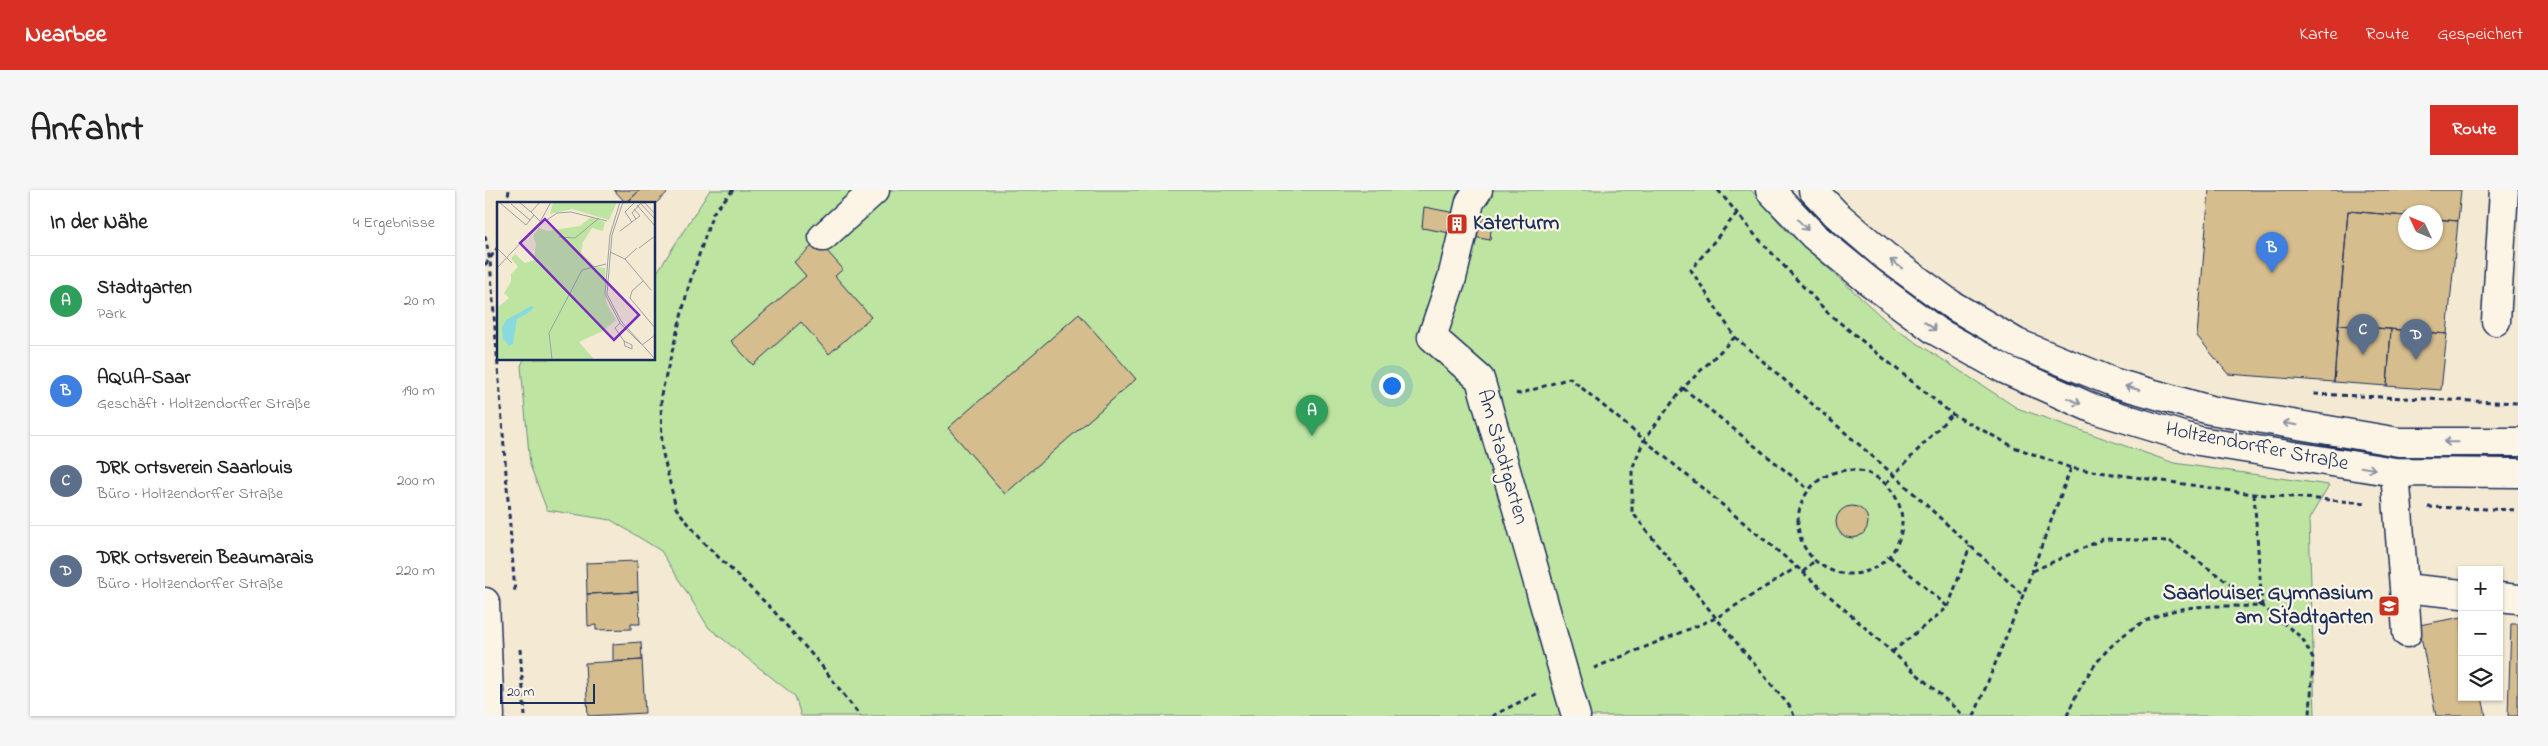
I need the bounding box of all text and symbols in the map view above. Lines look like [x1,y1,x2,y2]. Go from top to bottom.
text: Nearbee [25,18,107,53]
text: Karte [2299,22,2337,48]
text: Route [2365,22,2409,48]
text: Gespeichert [2437,22,2523,48]
text: Anfahrt [30,105,143,156]
button: Route [2430,105,2518,155]
inset map [497,202,655,360]
north arrow [2398,205,2443,250]
text: In der Nähe [50,208,148,238]
place label: Katerturm [1473,209,1559,239]
text: 4 Ergebnisse [353,211,435,235]
building icon: Katerturm [1445,212,1469,236]
one-way arrow [1797,219,1809,232]
pin: B [2256,232,2288,273]
one-way arrow [1890,259,1904,270]
text: Stadtgarten [97,275,192,302]
text: A [61,289,71,313]
text: 20 m [404,289,435,313]
text: Park [97,302,126,326]
pin: C [2347,314,2379,355]
pin: D [2400,319,2432,360]
one-way arrow [1923,321,1936,332]
text: AQUA-Saar [97,365,190,392]
your location [1379,373,1405,399]
text: B [61,379,71,403]
text: 190 m [402,379,435,403]
one-way arrow [2124,383,2140,393]
street label: Am Stadtgarten [1466,386,1536,529]
text: Geschäft · Holtzendorffer Straße [97,392,310,416]
pin: A [1296,395,1328,436]
one-way arrow [2066,396,2081,406]
street label: Holtzendorffer Straße [2163,415,2352,480]
one-way arrow [2282,418,2298,428]
one-way arrow [2443,437,2460,447]
text: DRK Ortsverein Saarlouis [97,455,293,482]
one-way arrow [2360,463,2376,473]
text: C [62,469,70,493]
text: 200 m [397,469,435,493]
text: Büro · Holtzendorffer Straße [97,482,283,506]
text: DRK Ortsverein Beaumarais [97,545,314,572]
text: D [60,559,72,583]
text: 220 m [396,559,435,583]
map controls [2458,566,2503,701]
button: + [2458,566,2503,611]
text: Büro · Holtzendorffer Straße [97,572,283,596]
place label: Saarlouiser Gymnasium am Stadtgarten [2163,579,2373,635]
school or university icon: Saarlouiser Gymnasium am Stadtgarten [2377,594,2401,618]
button: − [2458,611,2503,656]
button: layers [2458,656,2503,701]
scale bar [500,681,595,704]
text: 20 m [507,682,534,703]

